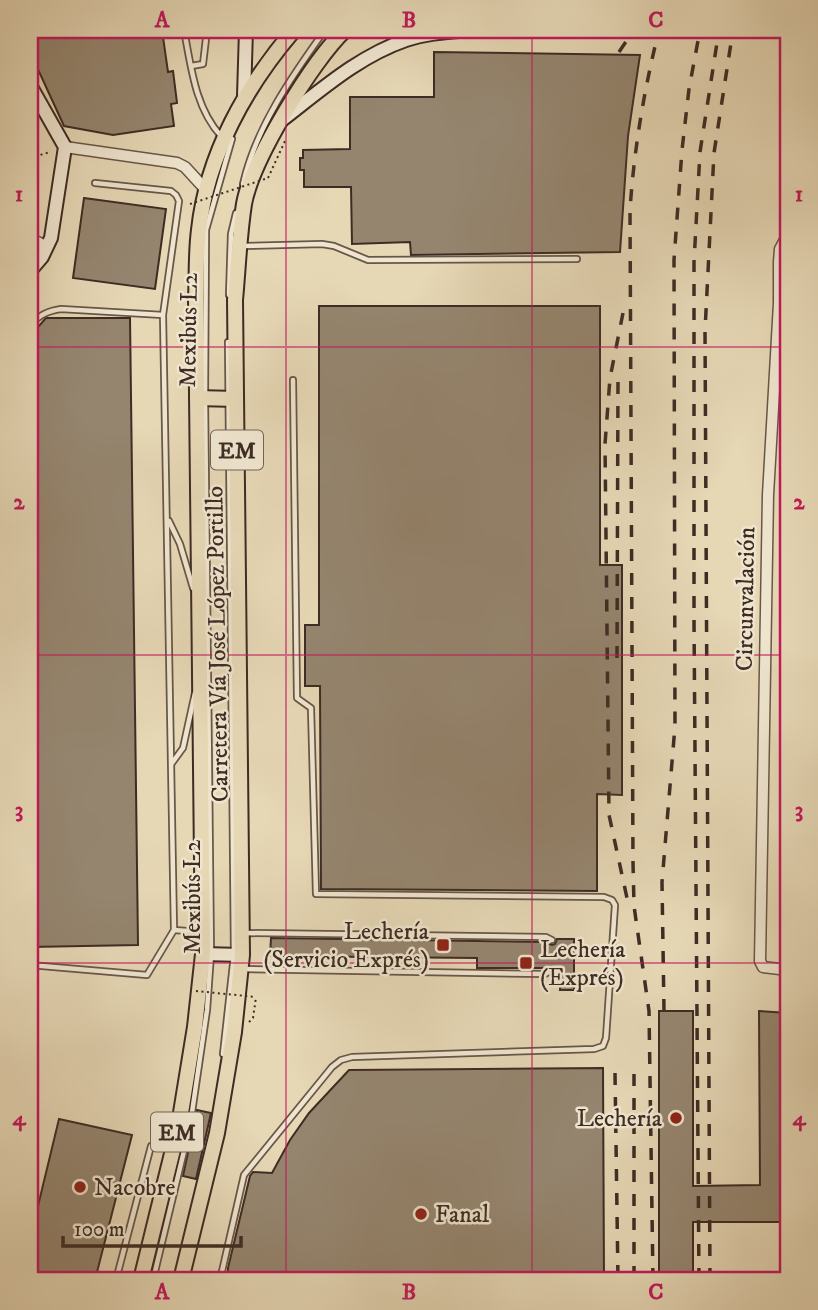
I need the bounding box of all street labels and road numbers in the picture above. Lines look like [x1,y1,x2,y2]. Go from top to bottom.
street label: Mexibús L2 [173,272,205,388]
road number: EM [211,431,263,470]
street label: Carretera Vía José López Portillo [200,486,236,802]
street label: Circunvalación [730,526,762,671]
street label: Mexibús L2 [178,840,208,954]
road number: EM [151,1112,203,1152]

